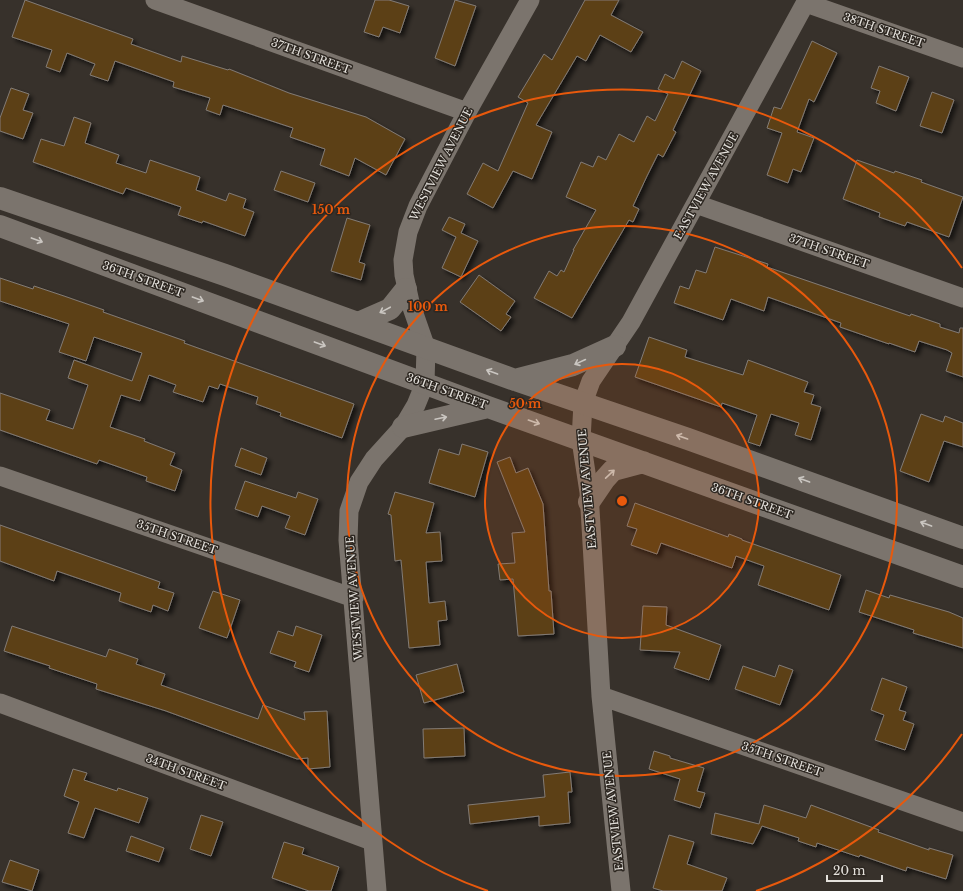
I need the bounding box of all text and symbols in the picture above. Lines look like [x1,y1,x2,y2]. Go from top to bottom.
street label: 38TH STREET [842,10,927,50]
street label: 37TH STREET [269,35,353,77]
street label: WESTVIEW AVENUE [406,105,476,224]
street label: EASTVIEW AVENUE [671,130,741,242]
text: 150 m [312,202,351,217]
street label: 37TH STREET [787,231,871,271]
one-way arrow [30,236,42,244]
street label: 36TH STREET [101,258,186,300]
one-way arrow [191,296,203,304]
text: 100 m [408,299,449,314]
one-way arrow [379,307,391,314]
one-way arrow [313,341,325,349]
one-way arrow [574,359,586,366]
one-way arrow [487,367,499,375]
street label: 36TH STREET [405,370,490,412]
text: 50 m [509,396,542,411]
one-way arrow [434,414,447,422]
one-way arrow [528,419,540,427]
street label: EASTVIEW AVENUE [575,428,599,550]
one-way arrow [676,432,688,440]
one-way arrow [605,469,615,478]
one-way arrow [798,476,810,484]
street label: 36TH STREET [710,480,795,522]
centre of rings [615,494,629,508]
street label: 35TH STREET [135,517,219,557]
one-way arrow [921,520,933,528]
street label: WESTVIEW AVENUE [343,535,365,662]
street label: 35TH STREET [740,739,824,779]
street label: EASTVIEW AVENUE [600,750,626,872]
street label: 34TH STREET [144,751,228,793]
scale bar [827,857,882,883]
text: 20 m [833,863,865,878]

